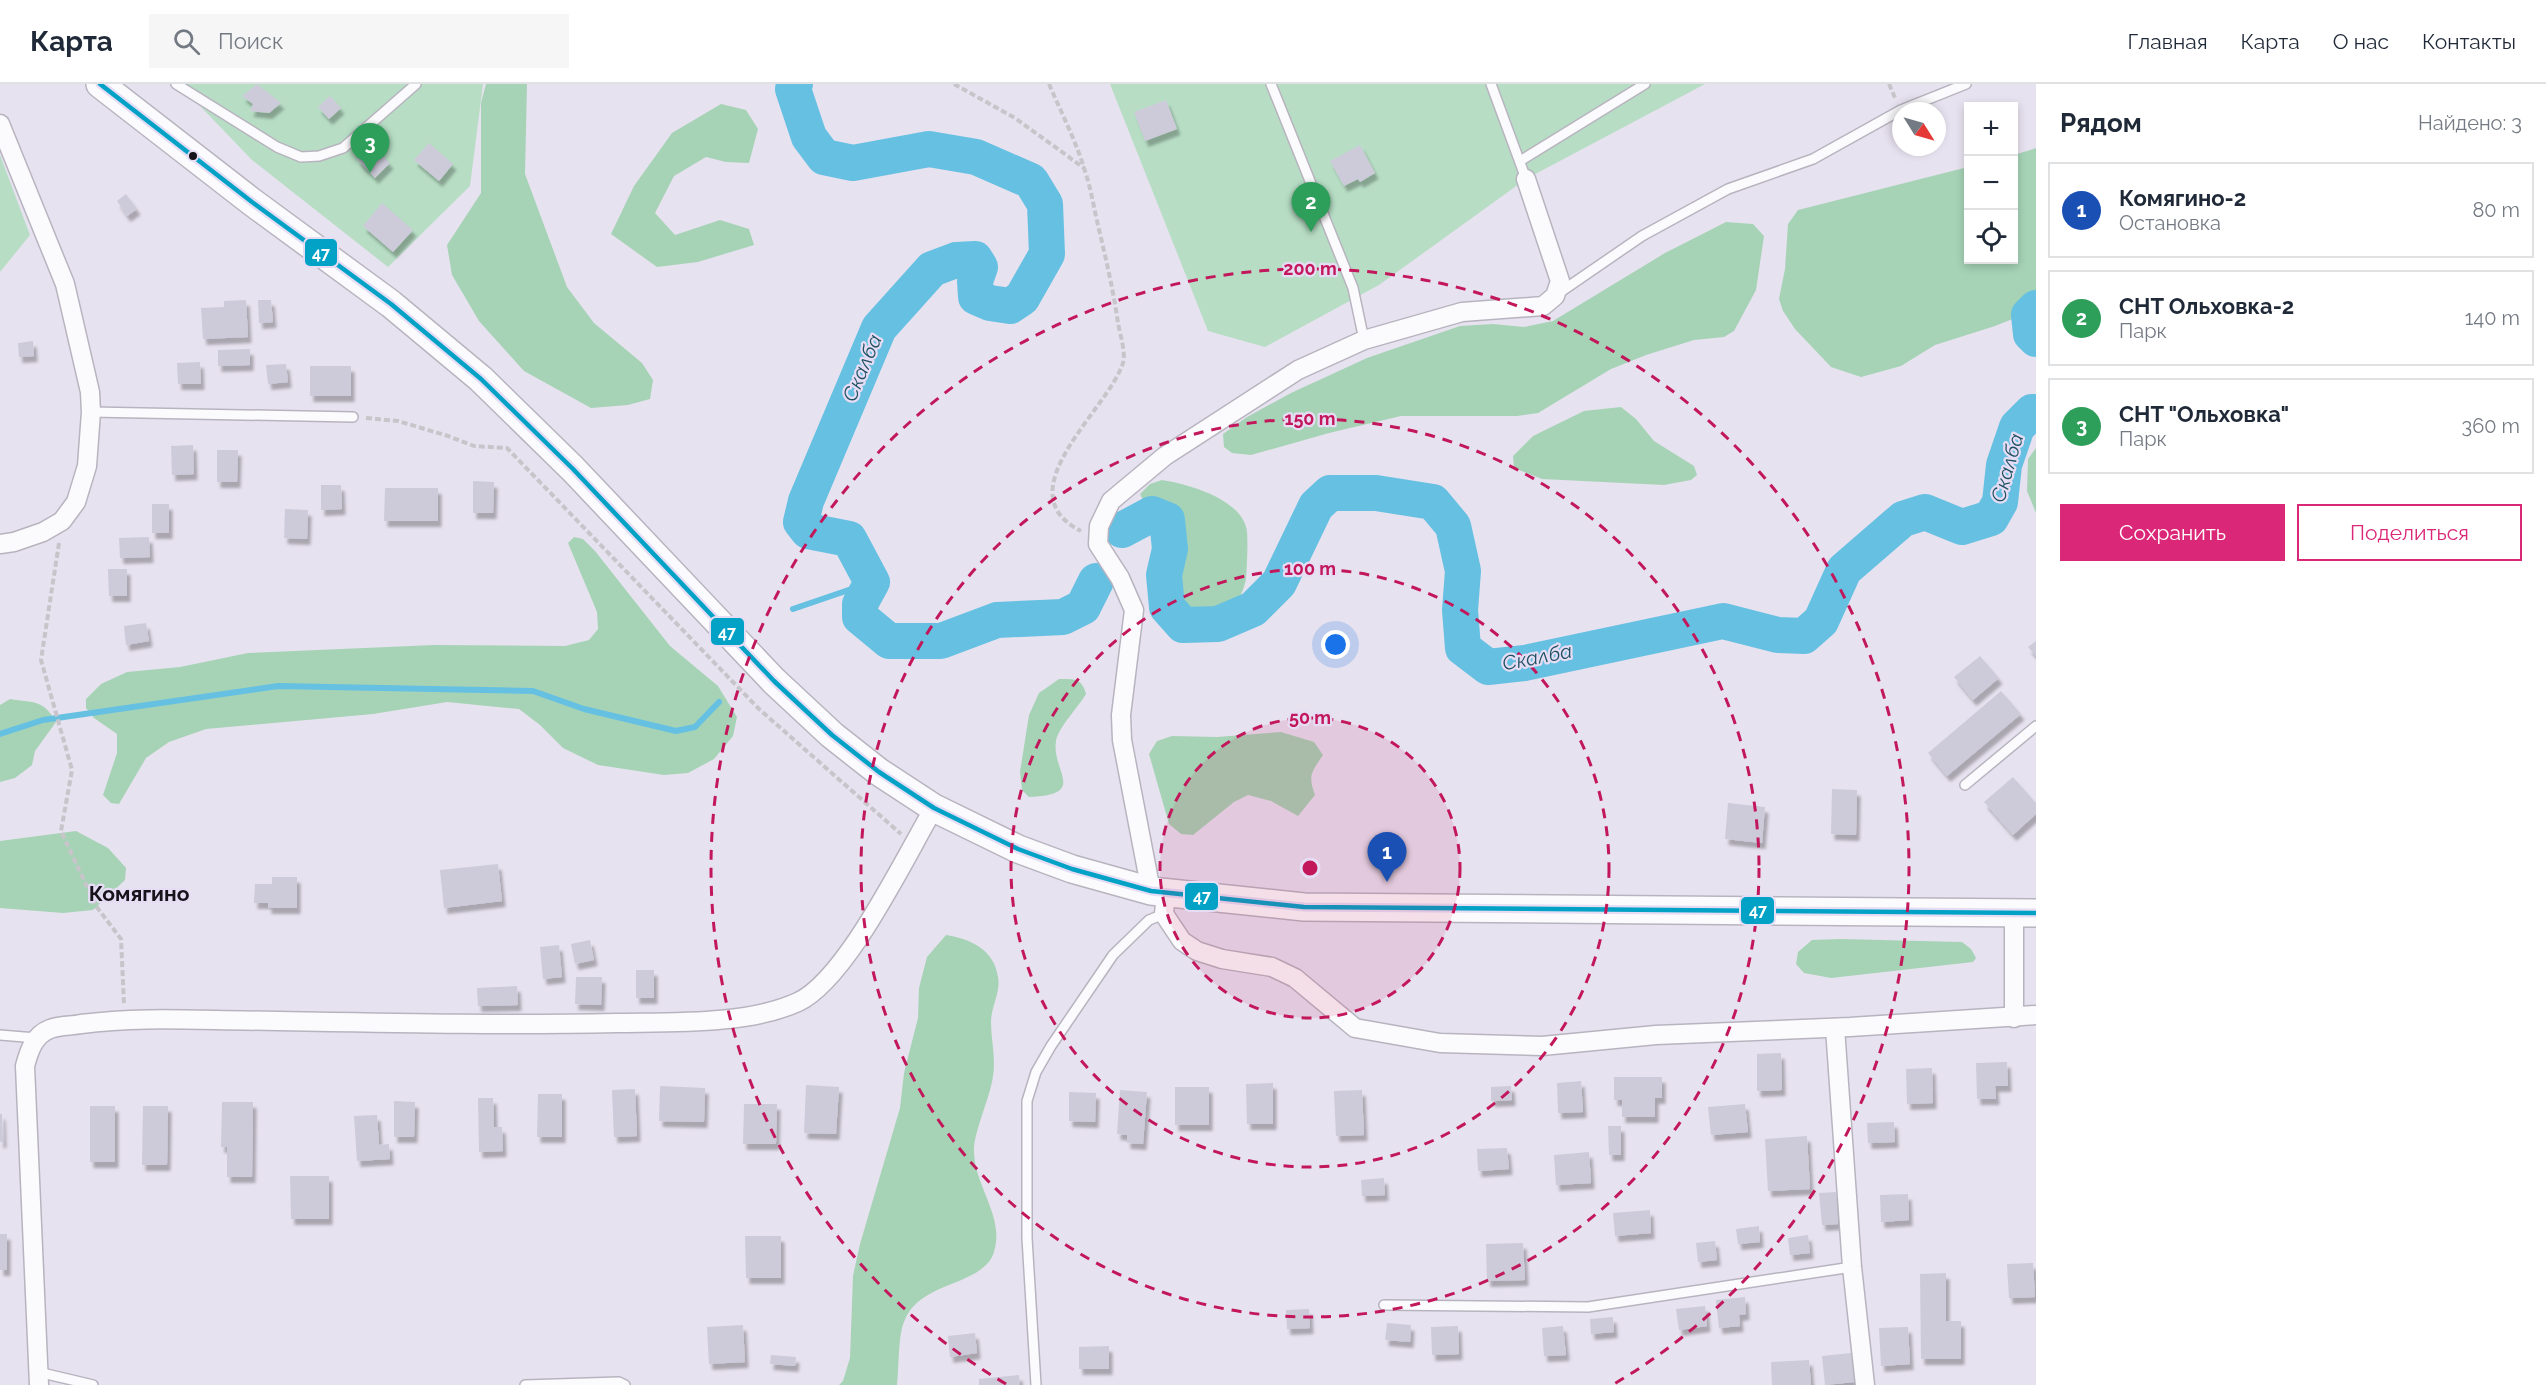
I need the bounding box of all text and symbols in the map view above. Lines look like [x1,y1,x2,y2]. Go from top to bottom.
search box [149,14,569,68]
text: Карта [30,25,113,58]
icon: search [170,25,203,58]
text: Поиск [218,28,283,54]
text: Главная [2128,29,2208,54]
text: Карта [2241,29,2300,54]
text: О нас [2333,29,2389,54]
text: Контакты [2422,29,2516,54]
north arrow [1892,102,1946,156]
map controls [1964,102,2018,264]
button: + [1964,102,2018,156]
text: Рядом [2060,108,2142,138]
text: Найдено: 3 [2418,111,2522,135]
pin: 3 [350,124,389,173]
unlabelled marker [187,150,199,162]
button: − [1964,156,2018,210]
pin: 2 [1292,182,1330,232]
text: Комягино-2 [2119,185,2246,211]
text: 1 [2077,198,2086,222]
text: 80 m [2472,198,2520,222]
button: locate [1964,210,2018,264]
text: Остановка [2119,211,2221,235]
line badge: 47 [304,238,338,267]
text: 47 [312,244,330,263]
text: 200 m [1283,258,1337,279]
text: СНТ Ольховка-2 [2119,293,2294,319]
text: 2 [2076,306,2087,330]
text: 140 m [2465,306,2520,330]
text: Парк [2119,319,2167,343]
water label: Скалба [837,331,887,405]
text: СНТ "Ольховка" [2119,401,2289,427]
text: 150 m [1285,408,1336,429]
text: 3 [2076,414,2087,438]
text: 360 m [2462,414,2520,438]
text: Парк [2119,427,2167,451]
water label: Скалба [1986,431,2028,505]
button: Сохранить [2060,504,2285,561]
button: Поделиться [2297,504,2522,561]
text: 100 m [1284,558,1336,579]
line badge: 47 [710,617,745,646]
text: 47 [718,623,736,642]
your location [1321,630,1350,659]
water label: Скалба [1500,638,1574,676]
text: 50 m [1289,707,1331,728]
pin: 1 [1368,832,1406,882]
centre of rings [1300,858,1320,878]
district label: Комягино [89,881,190,906]
line badge: 47 [1184,882,1219,911]
text: 47 [1193,887,1211,906]
line badge: 47 [1740,896,1775,925]
text: 47 [1749,901,1767,920]

